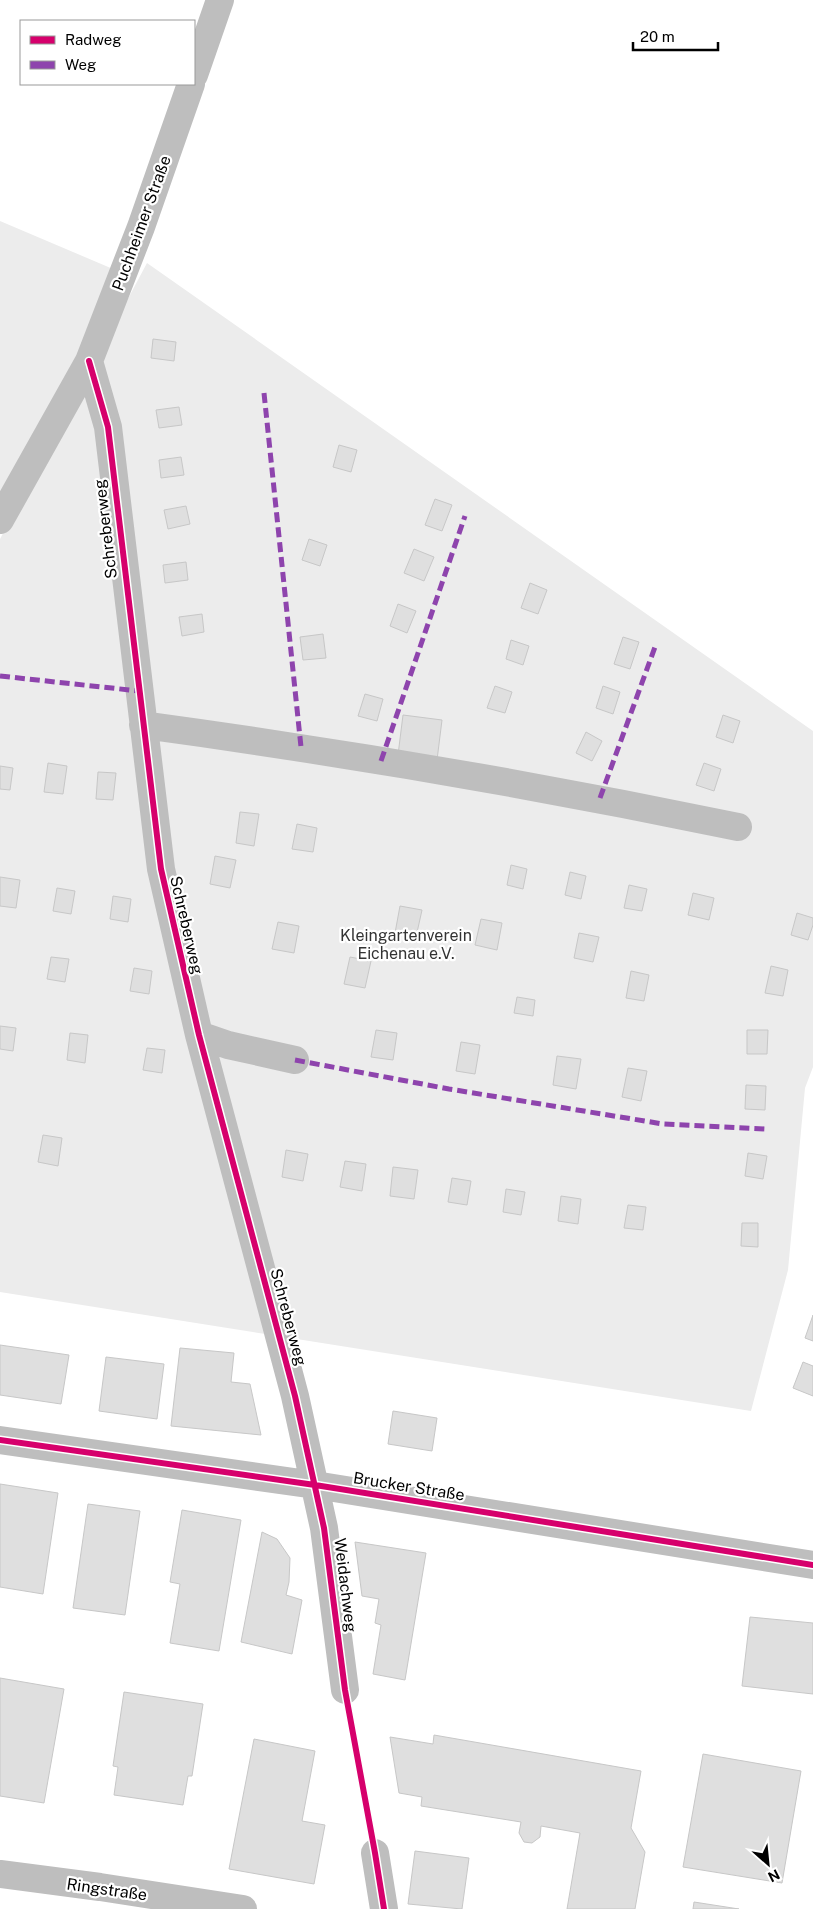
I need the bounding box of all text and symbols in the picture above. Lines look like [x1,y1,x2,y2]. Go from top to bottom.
legend [20,20,195,85]
scale bar [633,20,718,52]
text: 20 m [640,28,675,45]
text: Radweg [65,31,122,48]
text: Weg [65,56,96,73]
street label: Puchheimer Straße [108,153,175,293]
street label: Schreberweg [90,478,121,580]
street label: Schreberweg [166,874,207,976]
park label: Kleingartenverein Eichenau e.V. [340,926,472,963]
street label: Schreberweg [266,1266,311,1368]
street label: Brucker Straße [352,1468,466,1505]
street label: Weidachweg [330,1537,361,1633]
north arrow [743,1839,793,1889]
text: N [765,1866,782,1885]
street label: Ringstraße [65,1874,148,1905]

